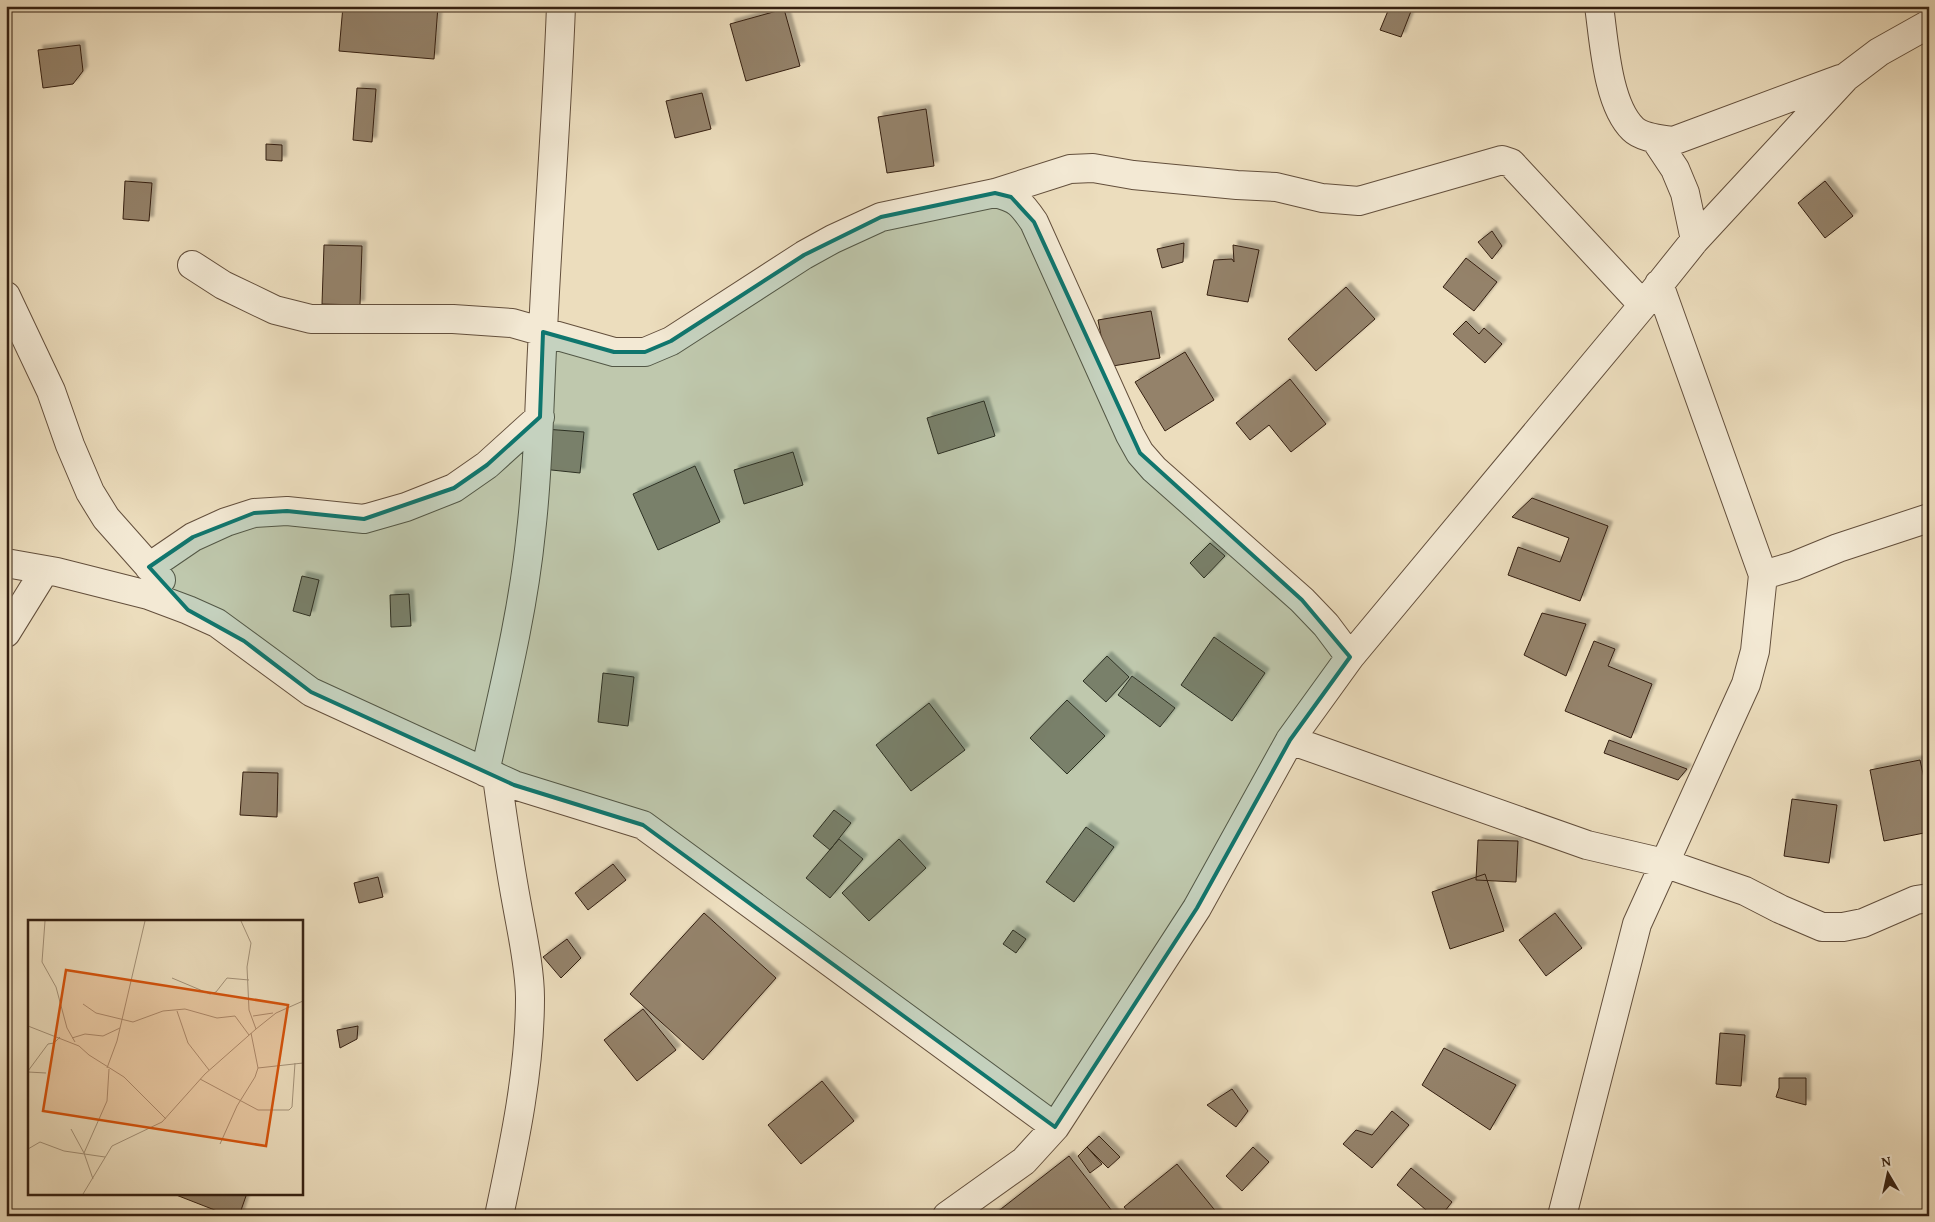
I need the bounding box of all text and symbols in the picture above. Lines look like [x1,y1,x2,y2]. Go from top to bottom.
inset map [28,920,302,1194]
north arrow [1862,1150,1912,1200]
text: N [1880,1150,1893,1172]

